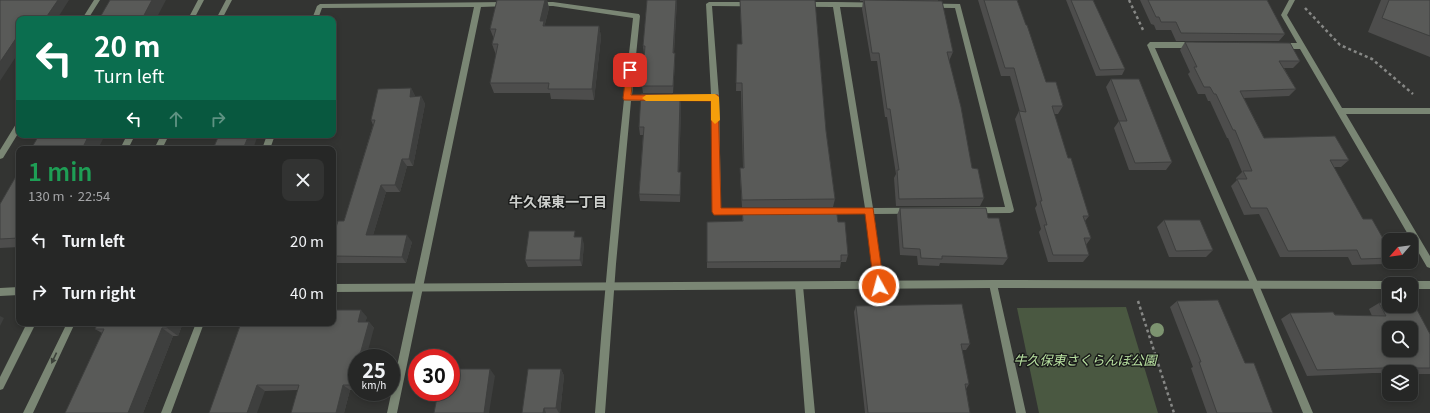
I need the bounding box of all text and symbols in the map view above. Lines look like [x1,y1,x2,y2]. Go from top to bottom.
text: 20 m [94,25,160,65]
icon: left [28,32,80,84]
pin [613,53,647,87]
icon: arrive [619,59,641,81]
text: Turn left [94,62,164,88]
icon: left [123,108,145,130]
icon: ahead [165,108,187,130]
icon: right [207,108,229,130]
text: 1 min [28,153,93,188]
button: close [282,159,324,201]
text: 130 m · 22:54 [28,186,110,205]
district label: 牛久保東一丁目 [509,191,607,211]
icon: left [28,229,50,251]
text: Turn left [62,230,125,251]
text: 20 m [290,230,324,251]
north arrow [1382,233,1418,269]
map controls [1382,233,1418,401]
position arrow [858,265,900,307]
button: sound [1382,277,1418,313]
icon: right [28,281,50,303]
text: Turn right [62,282,136,303]
text: 40 m [290,282,324,303]
button: search [1382,321,1418,357]
speed limit sign: 30 [408,349,460,401]
park label: 牛久保東さくらんぼ公園 [1013,350,1158,369]
one-way arrow [51,352,57,364]
text: 25 [362,355,386,384]
button: layers [1382,365,1418,401]
text: km/h [362,377,386,392]

